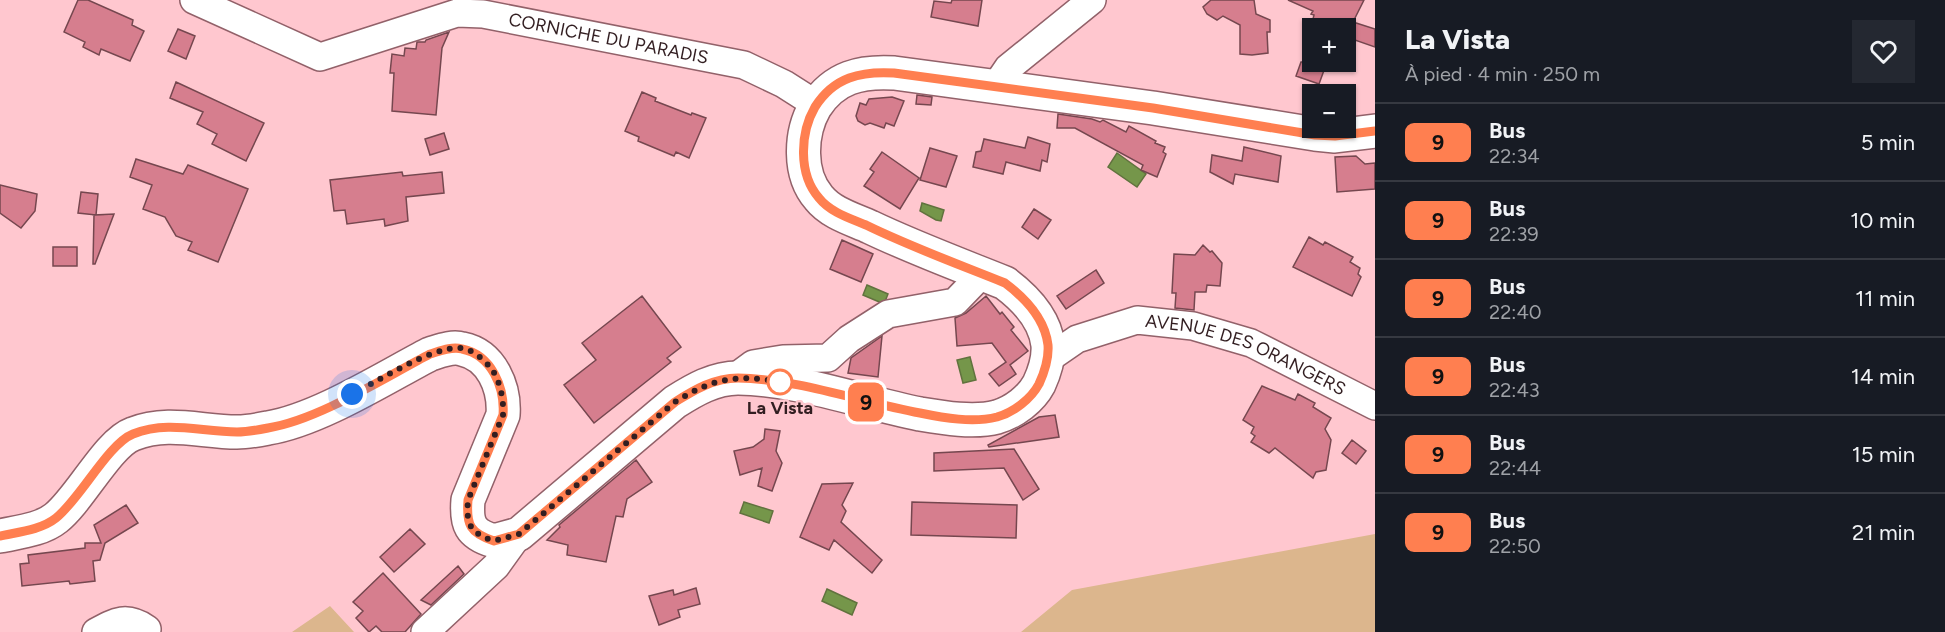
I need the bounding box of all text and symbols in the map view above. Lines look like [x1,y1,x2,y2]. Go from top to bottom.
street label: CORNICHE DU PARADIS [507,8,710,69]
map controls [1302,18,1356,138]
button: + [1302,18,1356,72]
button: heart [1852,20,1915,83]
text: La Vista [1405,22,1510,56]
text: À pied · 4 min · 250 m [1405,62,1600,86]
button: − [1302,84,1356,138]
text: Bus [1489,117,1525,144]
text: 5 min [1861,129,1915,156]
text: 9 [1432,130,1444,155]
text: 22:34 [1489,144,1540,168]
text: Bus [1489,195,1525,222]
text: 10 min [1850,207,1915,234]
text: 9 [1432,208,1444,233]
text: 22:39 [1489,222,1539,246]
text: Bus [1489,273,1525,300]
text: 11 min [1855,285,1915,312]
text: 9 [1432,286,1444,311]
text: 22:40 [1489,300,1542,324]
street label: AVENUE DES ORANGERS [1144,310,1349,400]
text: Bus [1489,351,1525,378]
text: 14 min [1851,363,1915,390]
text: 9 [1432,364,1444,389]
marker: La Vista [767,369,793,395]
text: 22:43 [1489,378,1540,402]
your location [337,379,367,409]
line badge: 9 [846,382,886,422]
text: 9 [860,390,872,415]
place label: La Vista [747,397,813,419]
text: Bus [1489,429,1525,456]
text: 15 min [1852,441,1915,468]
text: 9 [1432,442,1444,467]
text: 22:44 [1489,456,1541,480]
text: Bus [1489,507,1525,534]
text: 21 min [1852,519,1915,546]
text: 9 [1432,520,1444,545]
text: 22:50 [1489,534,1541,558]

